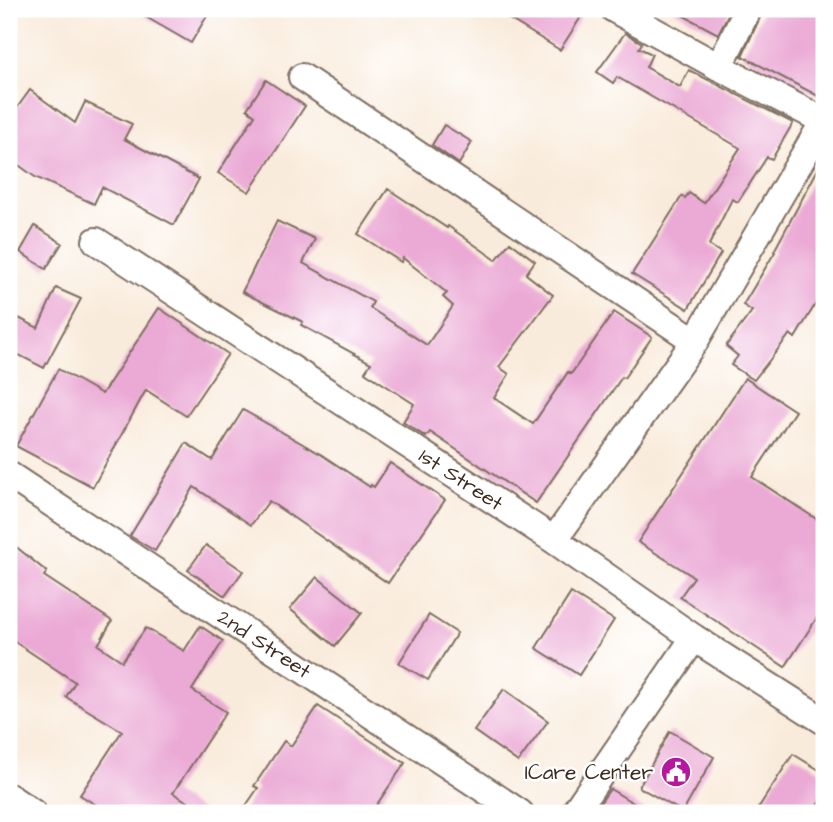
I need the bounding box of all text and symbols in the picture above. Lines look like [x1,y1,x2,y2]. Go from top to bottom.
street label: 1st Street [413,442,509,518]
street label: 2nd Street [211,603,317,686]
public building icon: ICare Center [659,755,693,789]
place label: ICare Center [525,758,653,787]

